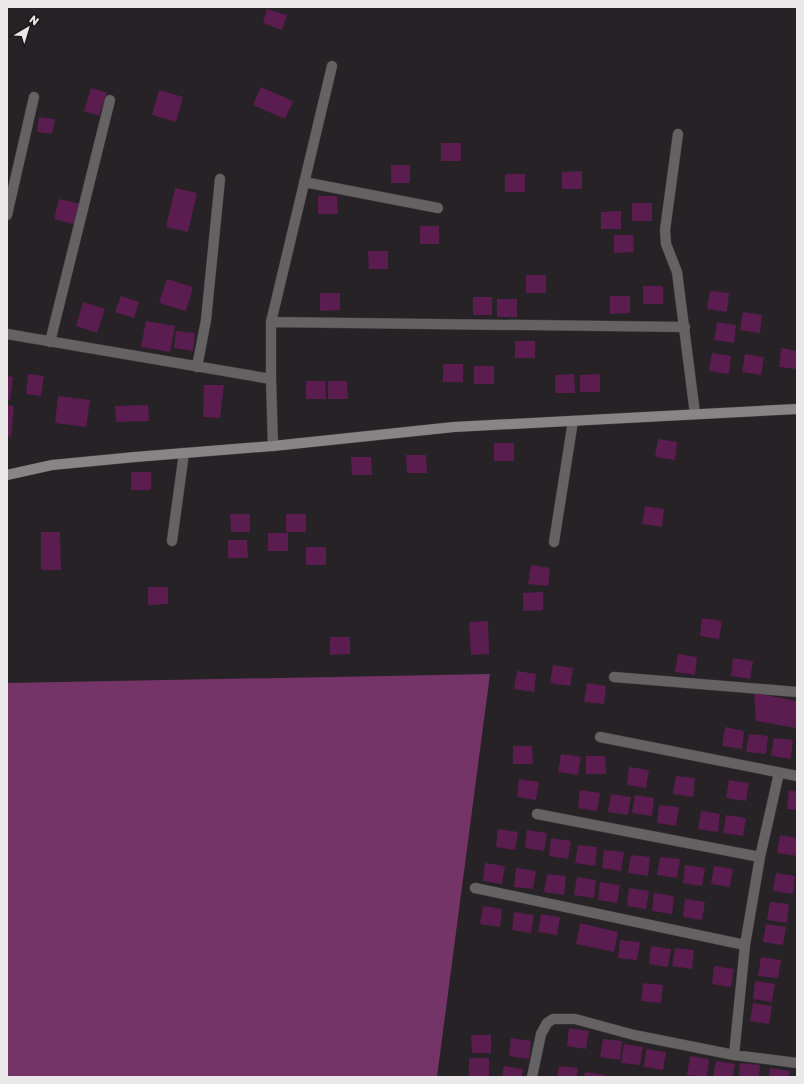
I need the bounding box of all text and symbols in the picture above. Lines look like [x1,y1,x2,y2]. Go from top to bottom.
north arrow [8,8,48,48]
text: N [27,12,42,27]

